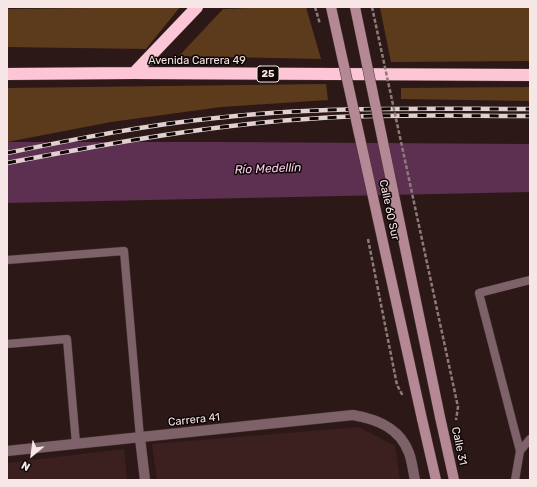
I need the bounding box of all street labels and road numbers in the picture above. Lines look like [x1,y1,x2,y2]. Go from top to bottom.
street label: Avenida Carrera 49 [148,54,246,68]
road number: 25 [257,66,279,82]
street label: Calle 60 Sur [376,179,402,241]
street label: Carrera 41 [167,411,221,429]
street label: Calle 31 [449,426,469,466]

